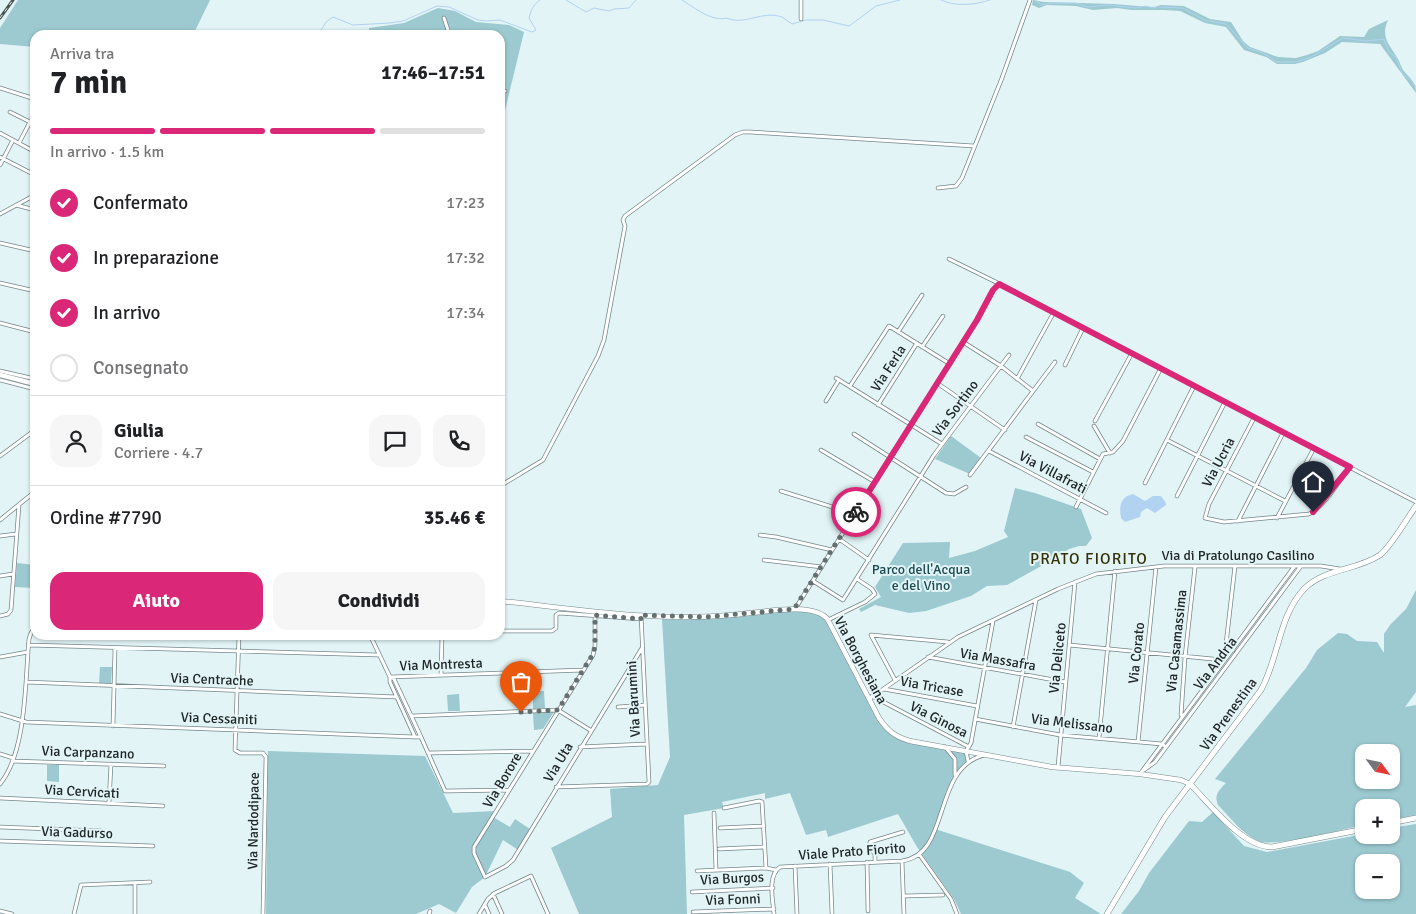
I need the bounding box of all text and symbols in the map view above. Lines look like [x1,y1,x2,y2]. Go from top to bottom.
text: Arriva tra [50,44,114,64]
text: 17:46–17:51 [381,61,485,85]
text: 7 min [50,63,127,102]
text: In arrivo · 1.5 km [50,142,164,162]
icon: check [50,189,78,217]
text: Confermato [93,191,188,215]
text: 17:23 [446,193,485,213]
icon: check [50,244,78,272]
text: In preparazione [93,246,219,270]
text: 17:32 [446,248,485,268]
icon: check [50,299,78,327]
text: In arrivo [93,301,160,325]
text: 17:34 [446,303,485,323]
street label: Via Ferla [867,342,910,395]
text: Consegnato [93,356,189,380]
street label: Via Sortino [929,377,982,440]
button: person [50,415,102,467]
button: chat [369,415,421,467]
button: phone [433,415,485,467]
text: Giulia [114,419,164,443]
street label: Via Ucria [1198,434,1239,490]
text: Corriere · 4.7 [114,443,203,463]
street label: Via Villafrati [1016,447,1090,498]
pin [1292,461,1334,512]
icon: home [1299,468,1327,496]
courier [831,487,881,537]
icon: bike [842,498,870,526]
text: Ordine #7790 [50,506,162,530]
text: 35.46 € [424,506,485,530]
street label: Via di Pratolungo Casilino [1161,547,1315,564]
district label: PRATO FIORITO [1030,549,1148,569]
park label: Parco dell'Acqua e del Vino [872,561,970,594]
button: Aiuto [50,572,263,630]
button: Condividi [273,572,485,630]
street label: Via Casamassima [1163,589,1190,693]
street label: Via Borghesiana [830,614,891,707]
street label: Via Corato [1125,621,1148,685]
street label: Via Deliceto [1045,622,1070,695]
street label: Via Andria [1190,633,1241,693]
street label: Via Massafra [959,644,1037,675]
street label: Via Montresta [399,655,483,674]
street label: Via Barumini [623,660,644,738]
pin [500,661,542,712]
icon: bag [507,668,535,696]
street label: Via Centrache [170,670,254,689]
street label: Via Tricase [899,673,965,700]
street label: Via Prenestina [1196,675,1261,754]
street label: Via Ginosa [907,698,971,741]
street label: Via Cessaniti [180,709,258,728]
street label: Via Melissano [1030,710,1114,737]
street label: Via Uta [540,739,577,785]
street label: Via Carpanzano [41,742,135,763]
north arrow [1355,744,1400,789]
map controls [1355,744,1400,899]
street label: Via Borore [479,749,526,811]
street label: Via Nardodipace [244,772,263,870]
street label: Via Cervicati [44,781,120,802]
button: + [1355,799,1400,844]
street label: Via Gadurso [41,823,113,842]
street label: Viale Prato Fiorito [798,839,906,864]
button: − [1355,854,1400,899]
street label: Via Burgos [700,868,764,889]
street label: Via Fonni [705,890,761,909]

